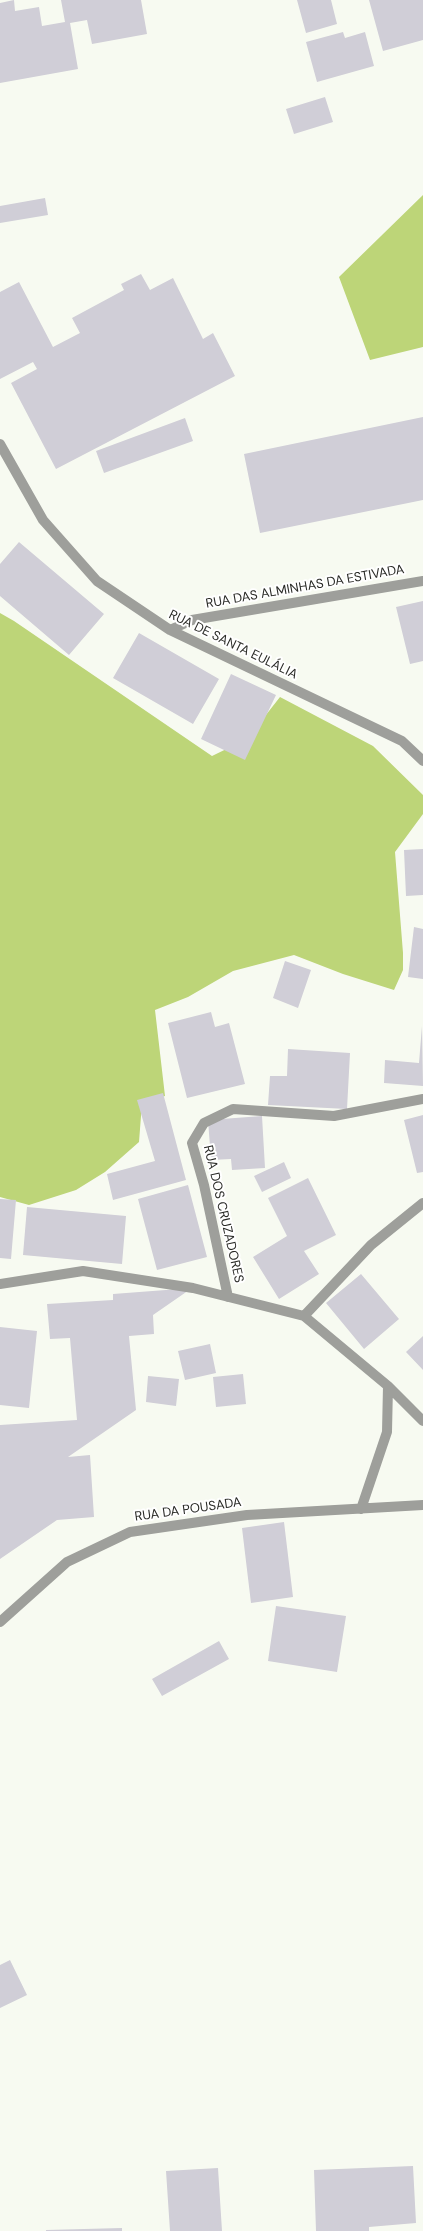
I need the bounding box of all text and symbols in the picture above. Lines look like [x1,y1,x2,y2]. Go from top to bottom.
street label: RUA DAS ALMINHAS DA ESTIVADA [205,562,405,612]
street label: RUA DE SANTA EULÁLIA [166,607,300,683]
street label: RUA DOS CRUZADORES [200,1144,246,1284]
street label: RUA DA POUSADA [134,1495,242,1525]

